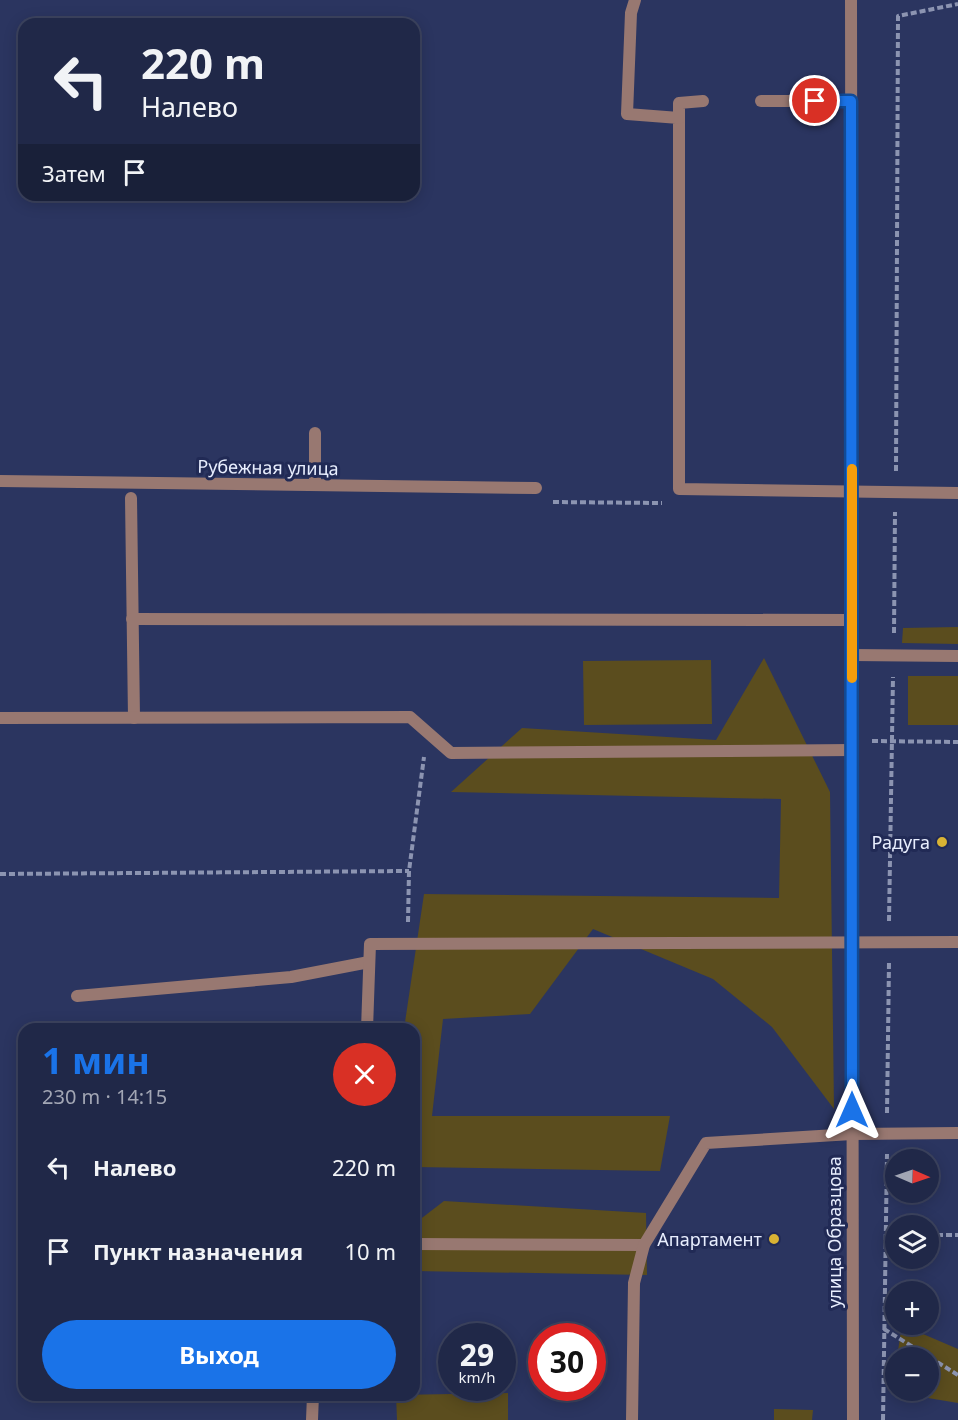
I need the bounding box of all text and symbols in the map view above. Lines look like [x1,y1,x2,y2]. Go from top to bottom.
text: 220 m [141,34,265,91]
icon: left [42,42,120,120]
pin [789,75,840,126]
icon: arrive [798,84,831,117]
text: Налево [141,88,238,125]
icon: arrive [118,156,151,189]
text: Затем [42,158,106,188]
street label: Рубежная улица [197,454,339,480]
place label: Радуга [872,830,930,854]
marker: Радуга [935,835,949,849]
text: 1 мин [42,1036,150,1085]
button: close [333,1043,396,1106]
position arrow [820,1078,884,1142]
text: 230 m · 14:15 [42,1083,167,1110]
north arrow [885,1149,939,1203]
map controls [885,1149,939,1401]
icon: left [42,1151,75,1184]
text: Налево [93,1152,176,1182]
text: 220 m [332,1152,396,1182]
street label: улица Образцова [822,1156,846,1308]
button: layers [885,1215,939,1269]
place label: Апартамент [657,1227,763,1251]
marker: Апартамент [767,1232,781,1246]
icon: arrive [42,1235,75,1268]
text: Пункт назначения [93,1236,303,1266]
text: 10 m [345,1236,396,1266]
button: + [885,1281,939,1335]
button: Выход [42,1320,396,1389]
speed limit sign: 30 [528,1323,606,1401]
text: 29 [460,1334,494,1375]
button: − [885,1347,939,1401]
text: km/h [459,1367,495,1387]

